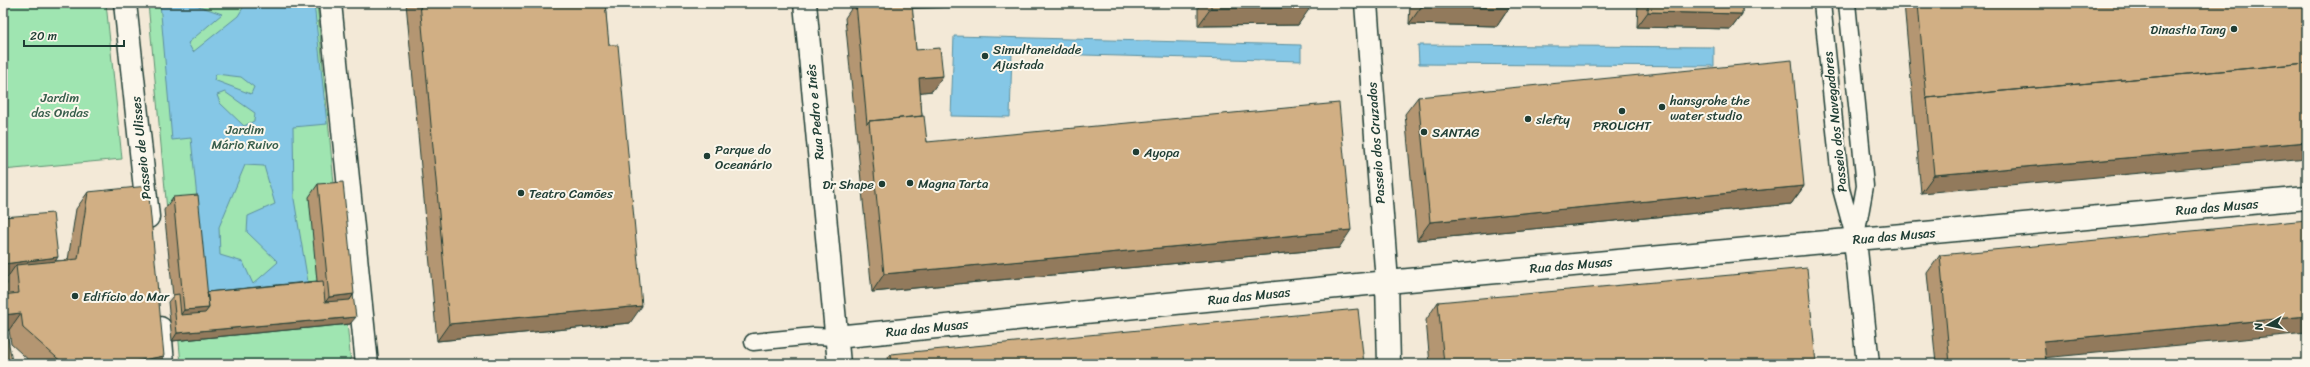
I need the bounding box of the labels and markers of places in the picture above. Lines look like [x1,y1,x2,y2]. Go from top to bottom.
place label: Dinastia Tang [2150,18,2226,41]
marker: Dinastia Tang [2229,24,2239,34]
place label: Simultaneidade Ajustada [992,38,1082,76]
marker: Simultaneidade Ajustada [980,51,990,61]
place label: hansgrohe the water studio [1669,89,1750,127]
marker: hansgrohe the water studio [1657,102,1667,112]
marker: PROLICHT [1617,106,1627,116]
place label: slefty [1535,108,1570,131]
marker: slefty [1523,114,1533,124]
place label: PROLICHT [1593,114,1653,137]
place label: SANTAG [1432,121,1479,144]
marker: SANTAG [1419,127,1429,137]
place label: Parque do Oceanário [715,138,773,176]
place label: Ayopa [1143,141,1180,164]
marker: Ayopa [1131,147,1141,157]
marker: Parque do Oceanário [702,151,712,161]
place label: Magna Tarta [918,172,989,195]
place label: Dr Shape [822,173,874,196]
marker: Magna Tarta [905,178,915,188]
marker: Dr Shape [877,179,887,189]
place label: Teatro Camões [529,182,614,205]
marker: Teatro Camões [516,188,526,198]
place label: Edifício do Mar [83,285,170,308]
marker: Edifício do Mar [70,291,80,301]

